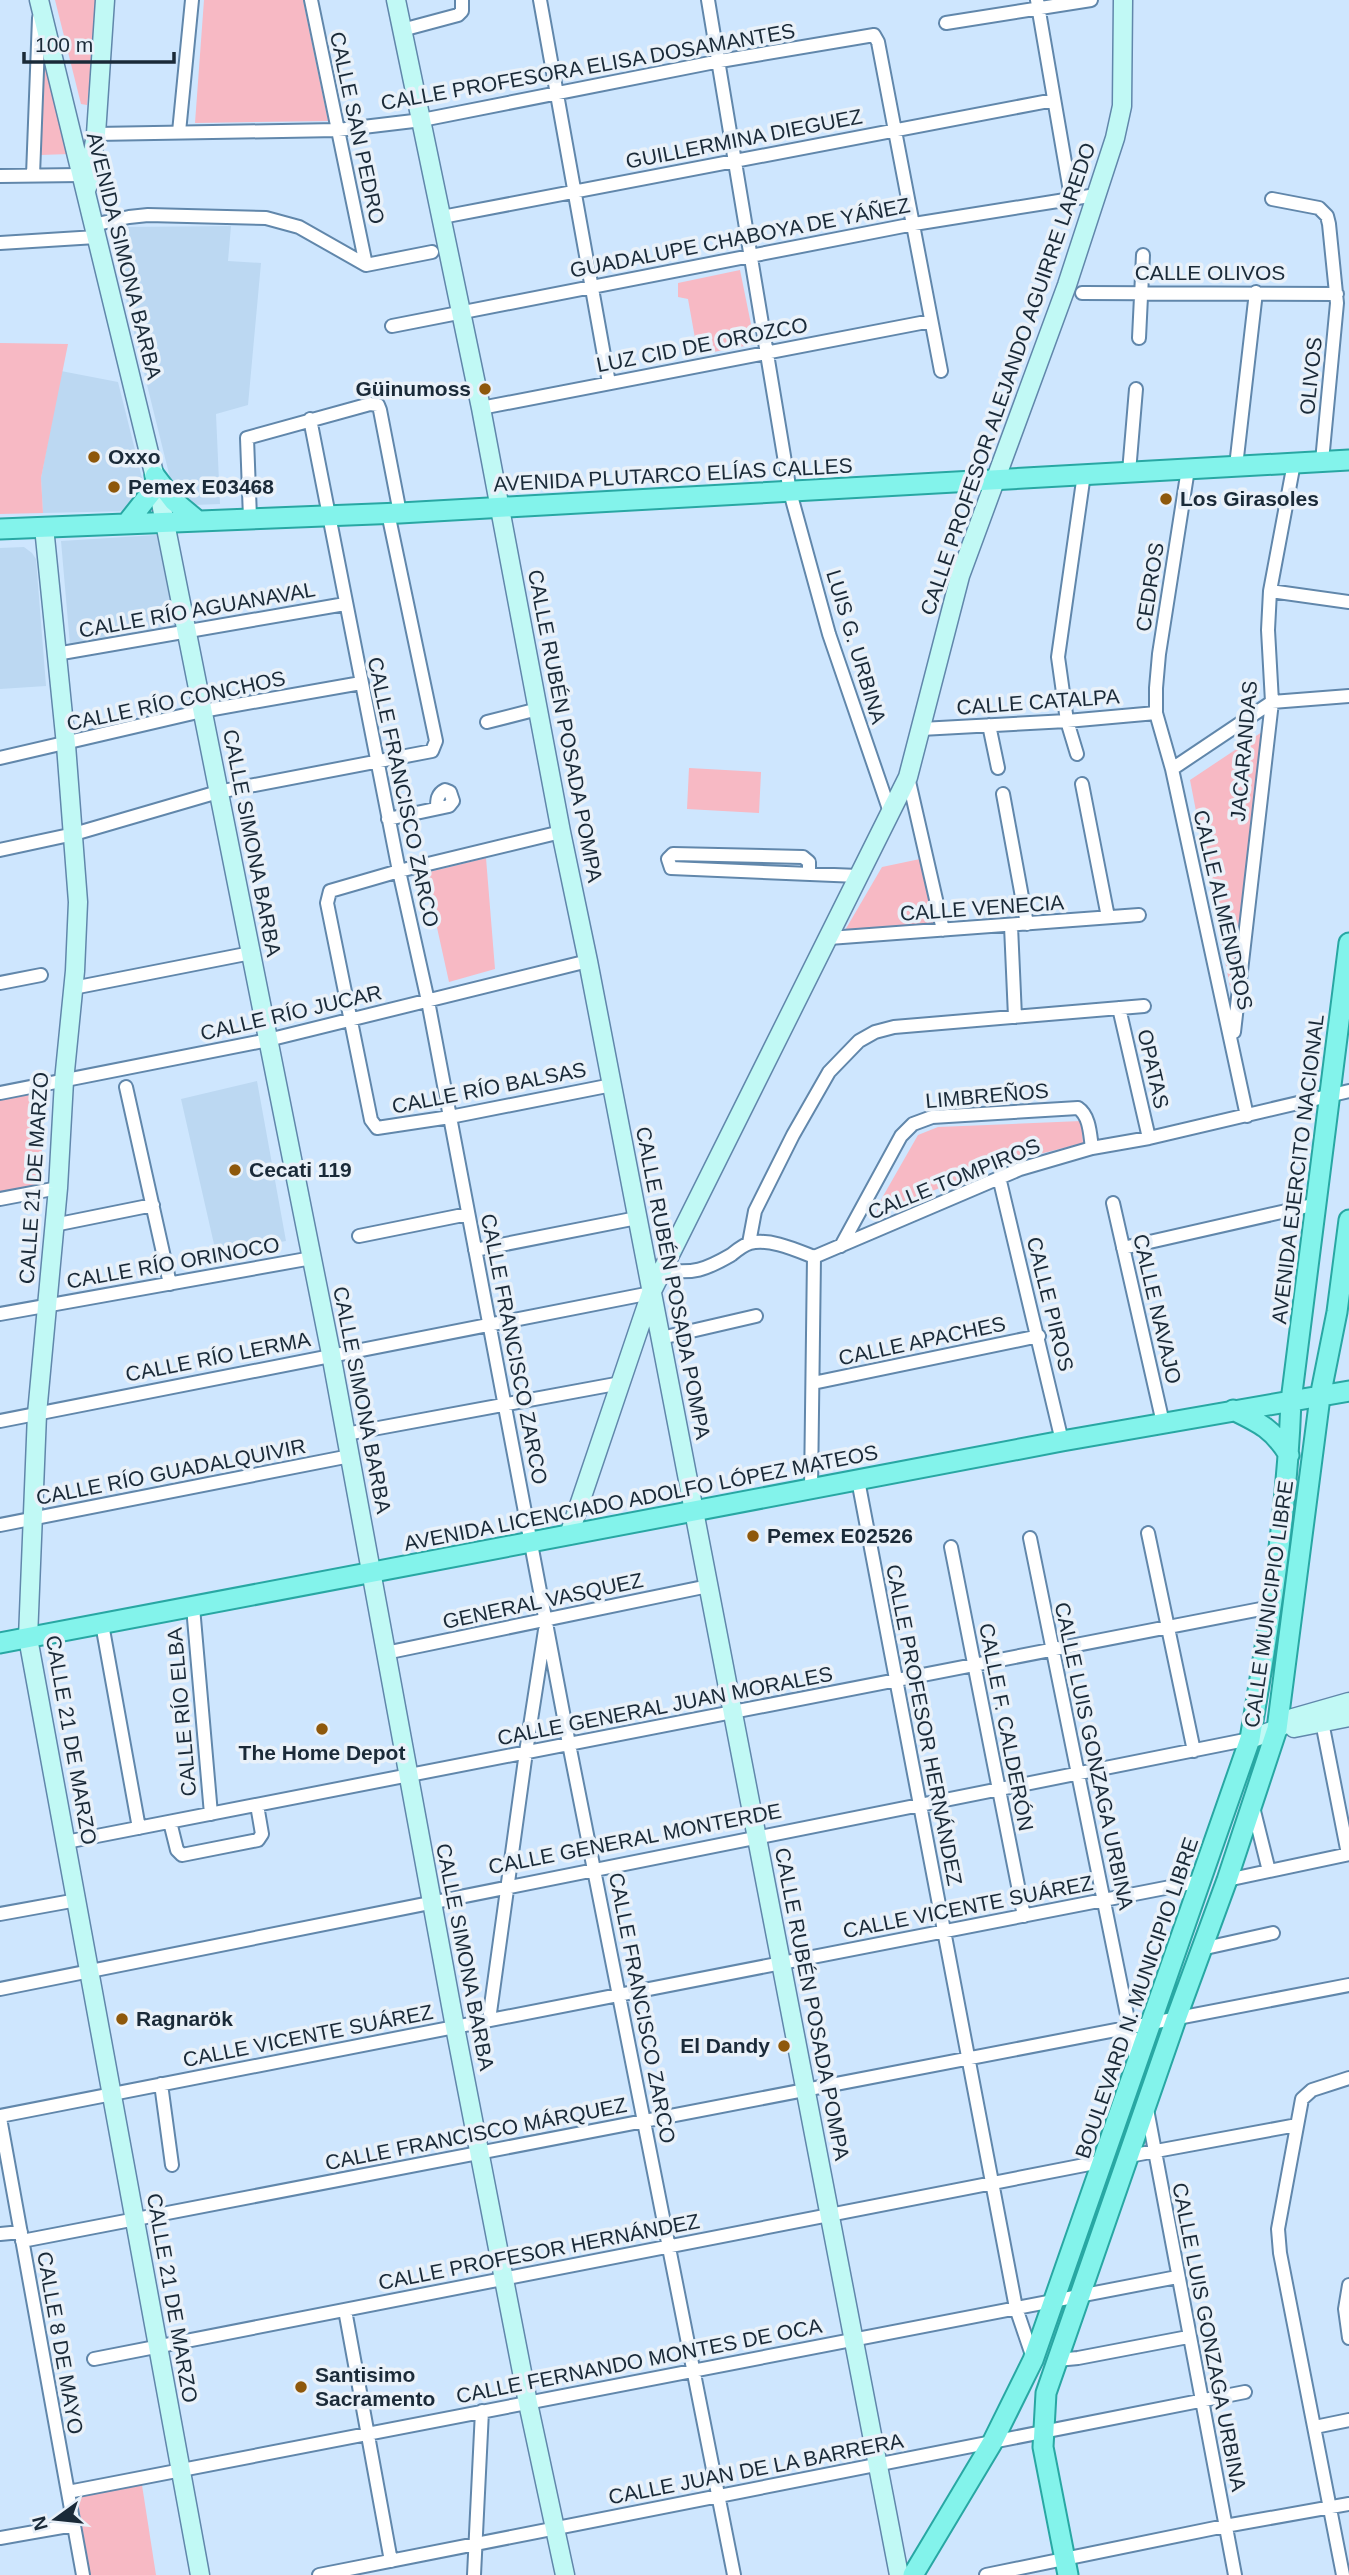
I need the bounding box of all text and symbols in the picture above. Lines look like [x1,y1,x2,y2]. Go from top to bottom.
street label: CALLE PROFESORA ELISA DOSAMANTES [379,19,797,114]
scale bar [24,21,175,65]
street label: CALLE SAN PEDRO [326,30,389,226]
text: 100 m [35,33,93,56]
street label: GUILLERMINA DIEGUEZ [624,104,864,173]
street label: AVENIDA SIMONA BARBA [83,130,166,382]
street label: CALLE PROFESOR ALEJANDO AGUIRRE LAREDO [916,140,1100,618]
street label: GUADALUPE CHABOYA DE YÁÑEZ [568,193,912,282]
street label: CALLE OLIVOS [1135,261,1285,284]
street label: LUZ CID DE OROZCO [594,313,809,376]
street label: OLIVOS [1295,336,1326,416]
place label: Güinumoss [355,377,471,400]
marker: Güinumoss [477,381,493,397]
place label: Oxxo [108,445,161,468]
marker: Oxxo [86,449,102,465]
street label: AVENIDA PLUTARCO ELÍAS CALLES [493,454,853,495]
place label: Pemex E03468 [128,475,274,498]
marker: Pemex E03468 [106,479,122,495]
place label: Los Girasoles [1180,487,1319,510]
marker: Los Girasoles [1158,491,1174,507]
street label: CEDROS [1131,541,1168,633]
street label: LUIS G. URBINA [822,567,891,727]
street label: CALLE RUBÉN POSADA POMPA [524,568,607,884]
street label: CALLE RÍO AGUANAVAL [77,577,317,642]
street label: CALLE FRANCISCO ZARCO [364,655,443,929]
street label: CALLE RÍO CONCHOS [64,666,287,735]
street label: JACARANDAS [1226,680,1261,822]
street label: CALLE CATALPA [956,684,1120,719]
street label: CALLE SIMONA BARBA [219,727,286,959]
street label: CALLE ALMENDROS [1189,808,1258,1012]
street label: CALLE VENECIA [899,890,1065,925]
street label: CALLE RÍO JUCAR [198,980,384,1045]
street label: AVENIDA EJERCITO NACIONAL [1267,1013,1328,1325]
street label: OPATAS [1133,1027,1174,1111]
street label: CALLE RÍO BALSAS [390,1057,588,1118]
street label: CALLE 21 DE MARZO [15,1071,52,1285]
street label: LIMBREÑOS [924,1079,1050,1112]
street label: CALLE RUBÉN POSADA POMPA [632,1125,715,1441]
street label: CALLE TOMPIROS [864,1133,1043,1224]
place label: Cecati 119 [249,1158,352,1181]
marker: Cecati 119 [227,1162,243,1178]
street label: CALLE FRANCISCO ZARCO [477,1212,552,1486]
street label: CALLE RÍO ORINOCO [65,1232,281,1293]
street label: CALLE NAVAJO [1129,1232,1186,1386]
street label: CALLE PIROS [1023,1234,1078,1373]
street label: CALLE SIMONA BARBA [329,1284,396,1516]
street label: CALLE APACHES [836,1312,1007,1369]
street label: CALLE RÍO LERMA [123,1327,312,1386]
street label: CALLE RÍO GUADALQUIVIR [34,1434,308,1509]
street label: AVENIDA LICENCIADO ADOLFO LÓPEZ MATEOS [402,1440,880,1555]
street label: CALLE MUNICIPIO LIBRE [1240,1479,1297,1729]
place label: Pemex E02526 [767,1524,913,1547]
marker: Pemex E02526 [745,1528,761,1544]
street label: CALLE PROFESOR HERNÁNDEZ [882,1562,967,1888]
street label: GENERAL VASQUEZ [441,1568,645,1633]
street label: CALLE LUIS GONZAGA URBINA [1051,1600,1138,1912]
street label: CALLE F. CALDERÓN [975,1621,1038,1833]
street label: CALLE RÍO ELBA [163,1627,200,1797]
street label: CALLE 21 DE MARZO [42,1633,101,1846]
street label: CALLE GENERAL JUAN MORALES [495,1662,835,1749]
marker: The Home Depot [314,1721,330,1737]
place label: The Home Depot [239,1741,405,1764]
street label: CALLE GENERAL MONTERDE [486,1799,783,1878]
street label: BOULEVARD N. MUNICIPIO LIBRE [1071,1834,1202,2161]
street label: CALLE SIMONA BARBA [432,1841,499,2073]
street label: CALLE RUBÉN POSADA POMPA [771,1846,854,2162]
street label: CALLE FRANCISCO ZARCO [605,1871,680,2145]
street label: CALLE VICENTE SUÁREZ [841,1871,1095,1942]
street label: CALLE VICENTE SUÁREZ [181,2000,435,2071]
place label: Ragnarök [136,2007,233,2030]
marker: Ragnarök [114,2011,130,2027]
place label: El Dandy [680,2034,770,2057]
marker: El Dandy [776,2038,792,2054]
street label: CALLE FRANCISCO MÁRQUEZ [323,2093,629,2174]
street label: CALLE LUIS GONZAGA URBINA [1168,2181,1251,2493]
street label: CALLE 21 DE MARZO [143,2191,202,2404]
street label: CALLE PROFESOR HERNÁNDEZ [376,2209,702,2294]
street label: CALLE 8 DE MAYO [33,2250,88,2436]
street label: CALLE FERNANDO MONTES DE OCA [454,2314,824,2407]
place label: Santisimo Sacramento [315,2363,435,2410]
marker: Santisimo Sacramento [293,2379,309,2395]
street label: CALLE JUAN DE LA BARRERA [606,2429,905,2508]
north arrow [21,2484,91,2554]
text: N [28,2514,52,2533]

